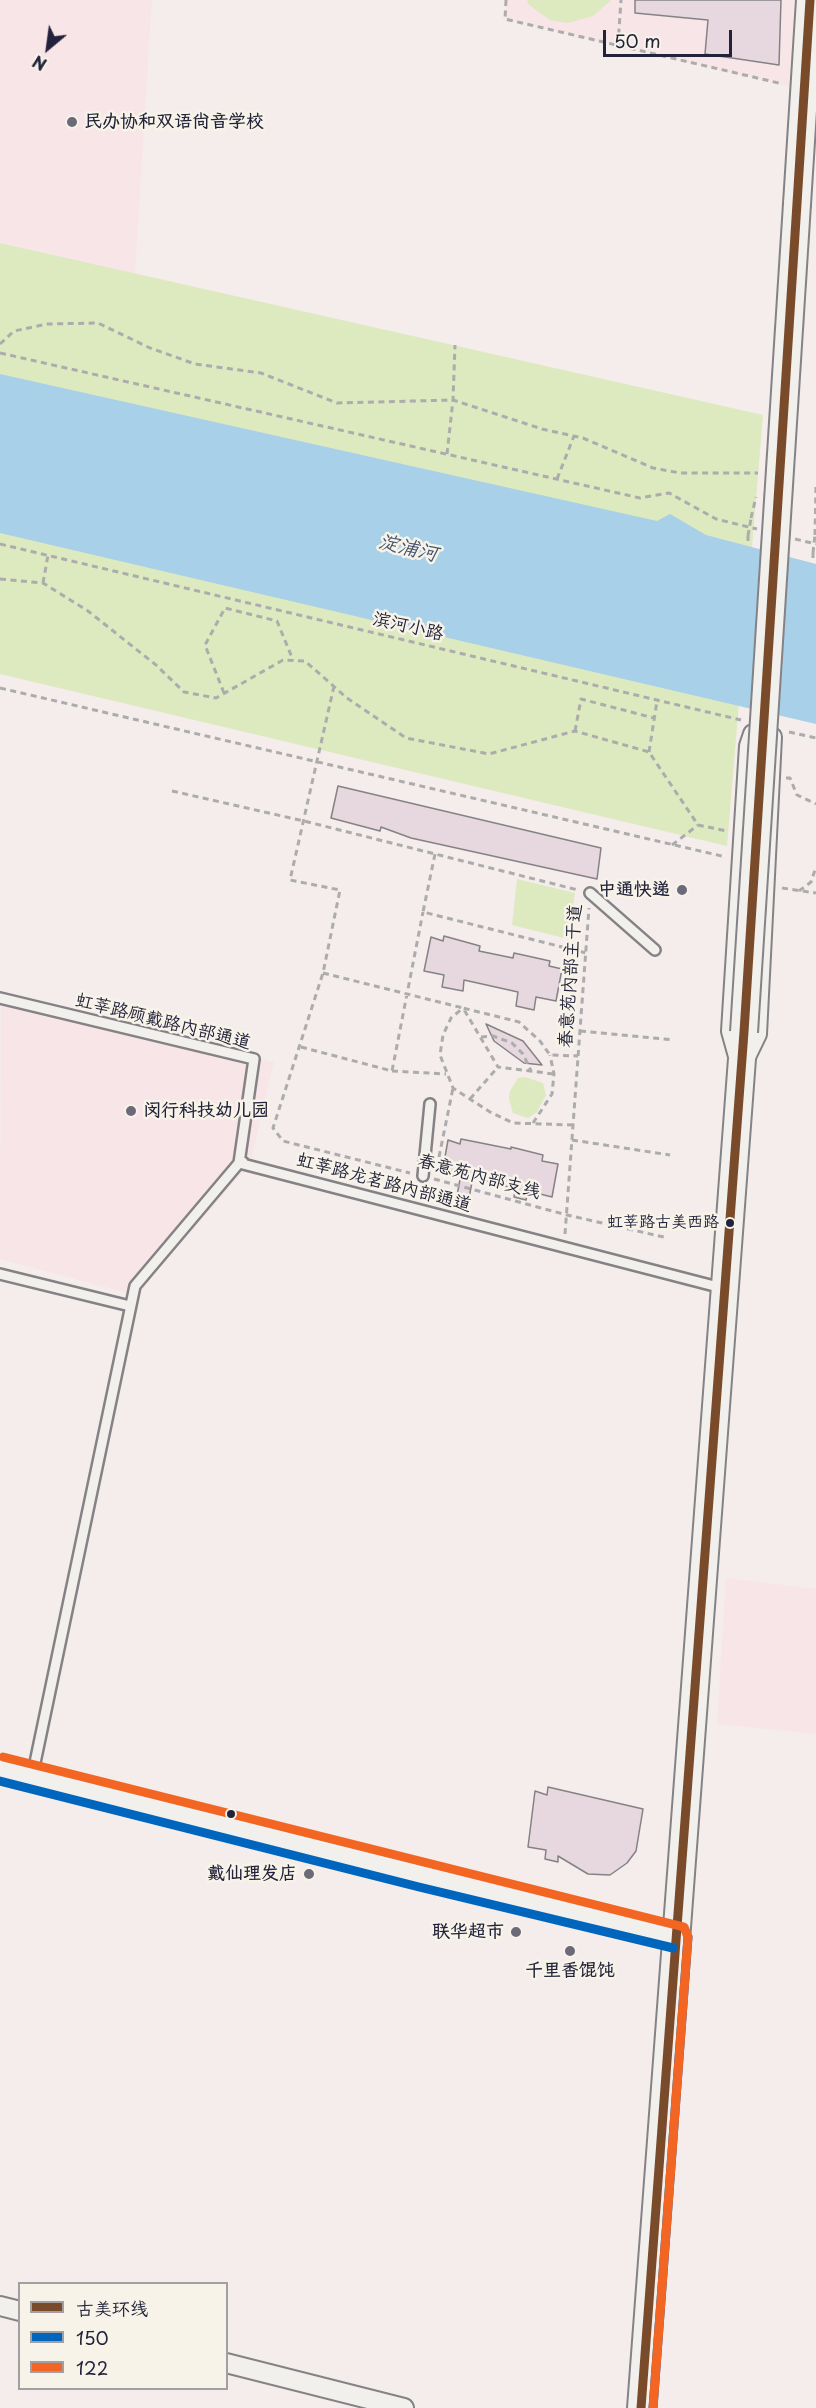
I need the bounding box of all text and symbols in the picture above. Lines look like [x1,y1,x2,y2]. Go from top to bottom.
north arrow [18,18,78,78]
scale bar [606,18,735,56]
text: 50 m [614,27,661,54]
text: N [28,50,51,77]
place label: 民办协和双语尚音学校 [84,111,264,133]
marker: 民办协和双语尚音学校 [65,115,79,129]
water label: 淀浦河 [376,531,440,567]
street label: 滨河小路 [370,608,446,646]
place label: 中通快递 [598,879,670,901]
marker: 中通快递 [675,883,689,897]
street label: 春意苑内部主干道 [555,903,587,1049]
street label: 虹莘路顾戴路内部通道 [73,990,253,1054]
place label: 闵行科技幼儿园 [143,1100,269,1122]
marker: 闵行科技幼儿园 [124,1104,138,1118]
street label: 虹莘路龙茗路内部通道 [294,1149,474,1217]
street label: 春意苑内部支线 [415,1150,543,1204]
place label: 虹莘路古美西路 [607,1213,719,1233]
marker: 虹莘路古美西路 [724,1217,736,1229]
unlabelled marker [225,1808,237,1820]
place label: 戴仙理发店 [207,1863,297,1885]
marker: 戴仙理发店 [302,1867,316,1881]
place label: 联华超市 [432,1921,504,1943]
marker: 联华超市 [509,1925,523,1939]
marker: 千里香馄饨 [563,1944,577,1958]
place label: 千里香馄饨 [525,1960,615,1982]
legend [18,2282,228,2390]
text: 古美环线 [76,2294,148,2321]
text: 150 [76,2324,109,2351]
text: 122 [76,2354,108,2381]

